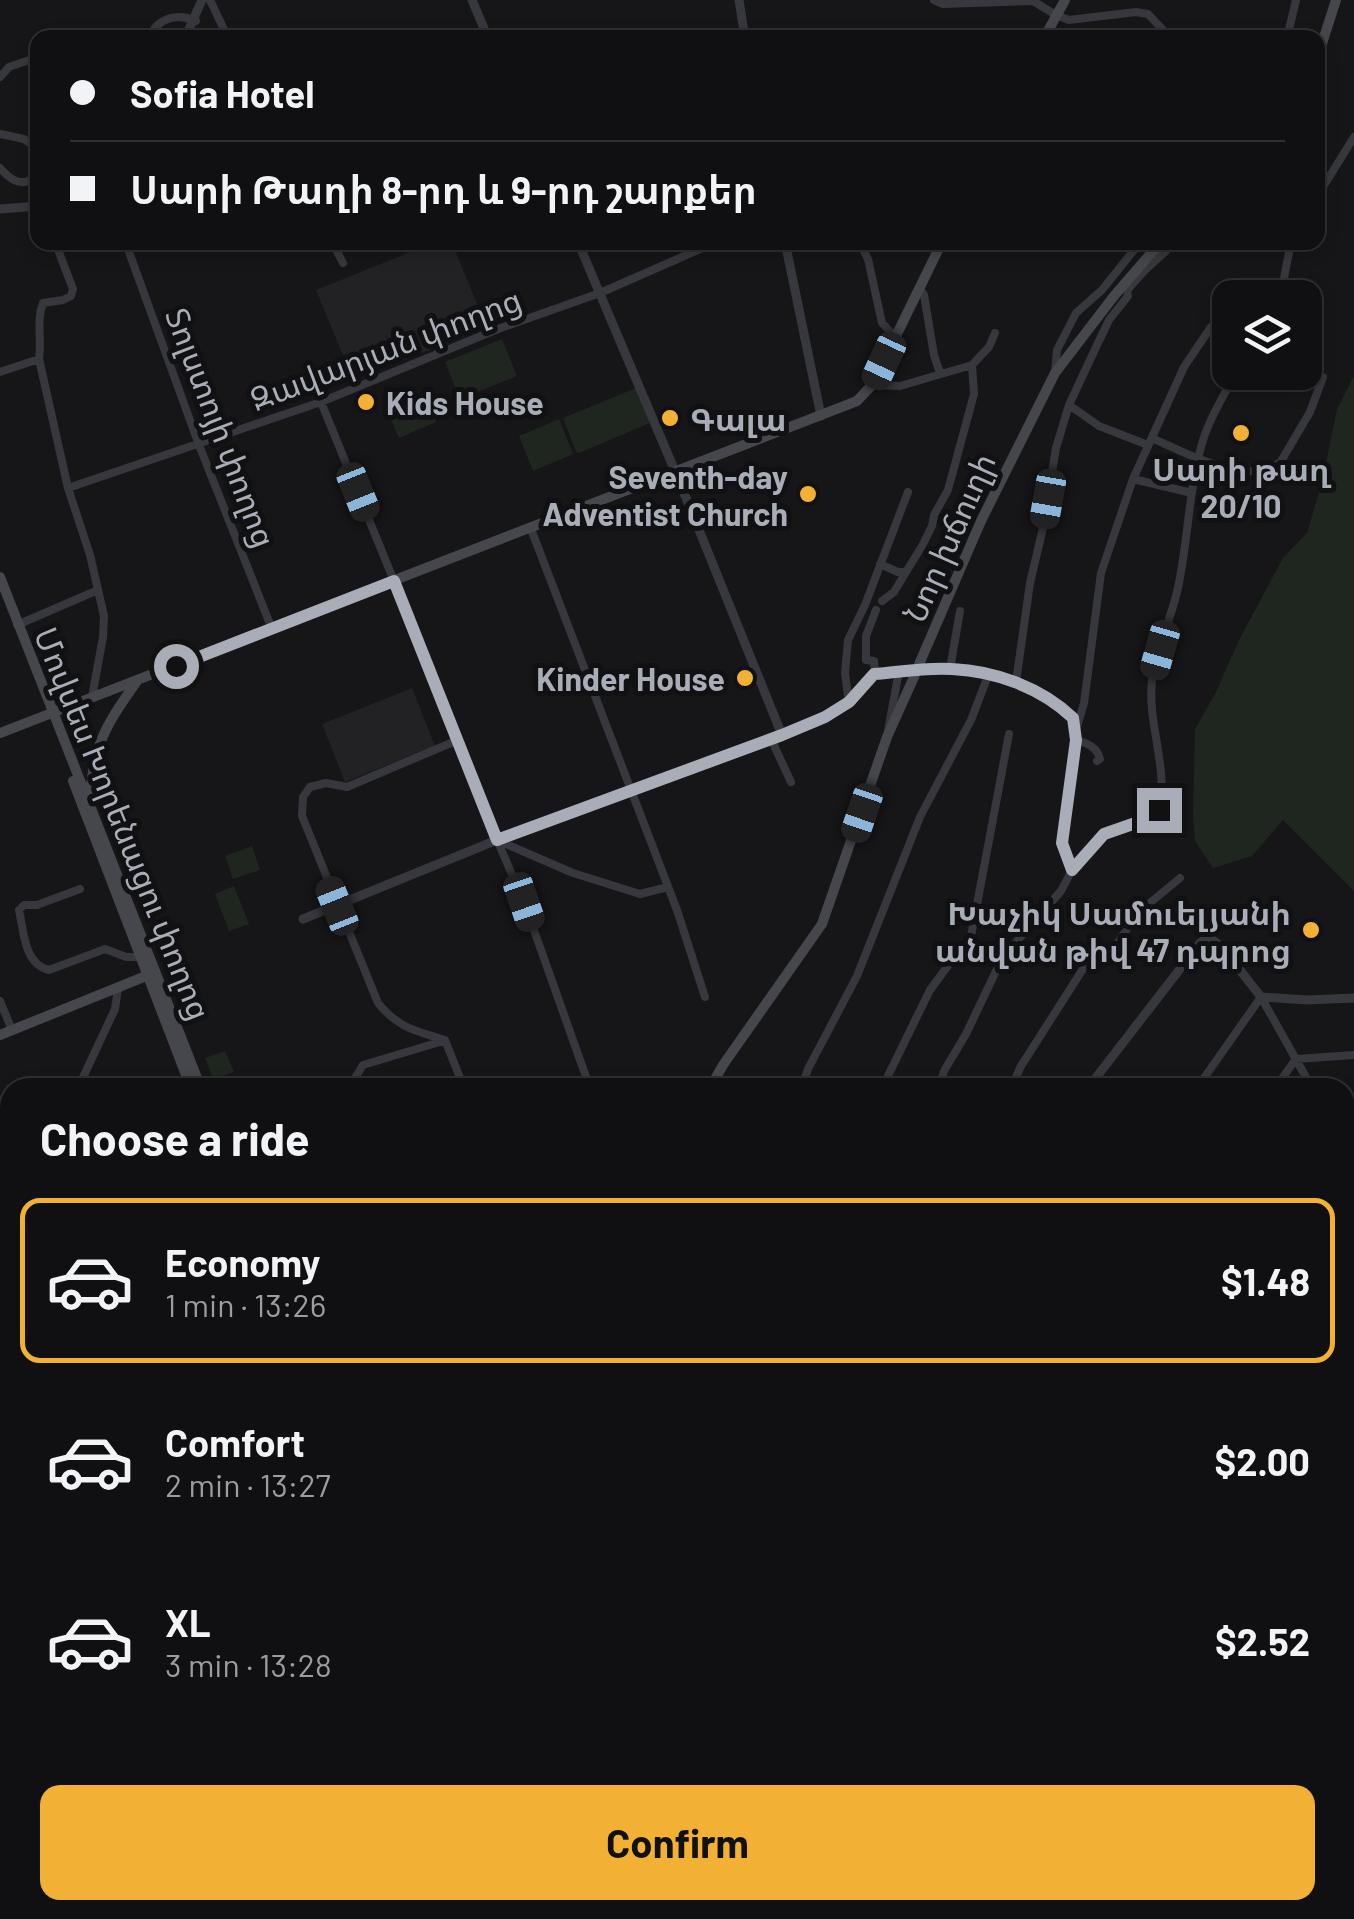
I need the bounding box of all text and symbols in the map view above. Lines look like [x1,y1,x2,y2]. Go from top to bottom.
text: Sofia Hotel [130,70,315,116]
text: Սարի Թաղի 8-րդ և 9-րդ շարքեր [130,166,757,212]
street label: Զավարյան փողոց [244,279,527,419]
map controls [1212,280,1322,390]
button: layers [1212,280,1322,390]
street label: Տոլստոյի փողոց [157,302,285,553]
car [858,327,910,395]
place label: Kids House [386,383,544,421]
marker: Kids House [355,391,377,413]
place label: Գալա [690,399,787,438]
marker: Գալա [659,407,681,429]
marker: Սարի թաղ 20/10 [1230,422,1252,444]
street label: Նոր խճուղի [894,447,1004,628]
place label: Սարի թաղ 20/10 [1152,449,1332,524]
place label: Seventh-day Adventist Church [543,457,788,532]
car [333,459,383,525]
car [1028,467,1068,531]
marker: Seventh-day Adventist Church [797,483,819,505]
car [1137,617,1183,683]
street label: Մովսես Խորենացու փողոց [26,621,220,1026]
route start [154,644,199,689]
place label: Kinder House [536,659,725,697]
marker: Kinder House [734,667,756,689]
car [838,780,886,846]
route end [1137,788,1182,833]
car [500,869,548,935]
car [312,873,362,939]
place label: Խաչիկ Սամուելյանի անվան թիվ 47 դպրոց [935,893,1291,969]
marker: Խաչիկ Սամուելյանի անվան թիվ 47 դպրոց [1300,919,1322,941]
text: Choose a ride [40,1111,310,1165]
icon: car [45,1236,135,1326]
text: Economy [165,1239,320,1285]
text: $1.48 [1221,1258,1310,1304]
text: 1 min · 13:26 [165,1285,326,1323]
icon: car [45,1416,135,1506]
text: Comfort [165,1419,305,1465]
text: $2.00 [1214,1438,1310,1484]
text: 2 min · 13:27 [165,1465,331,1503]
icon: car [45,1596,135,1686]
text: XL [165,1599,211,1645]
text: $2.52 [1215,1618,1310,1664]
text: 3 min · 13:28 [165,1645,332,1683]
button: Confirm [40,1785,1315,1900]

